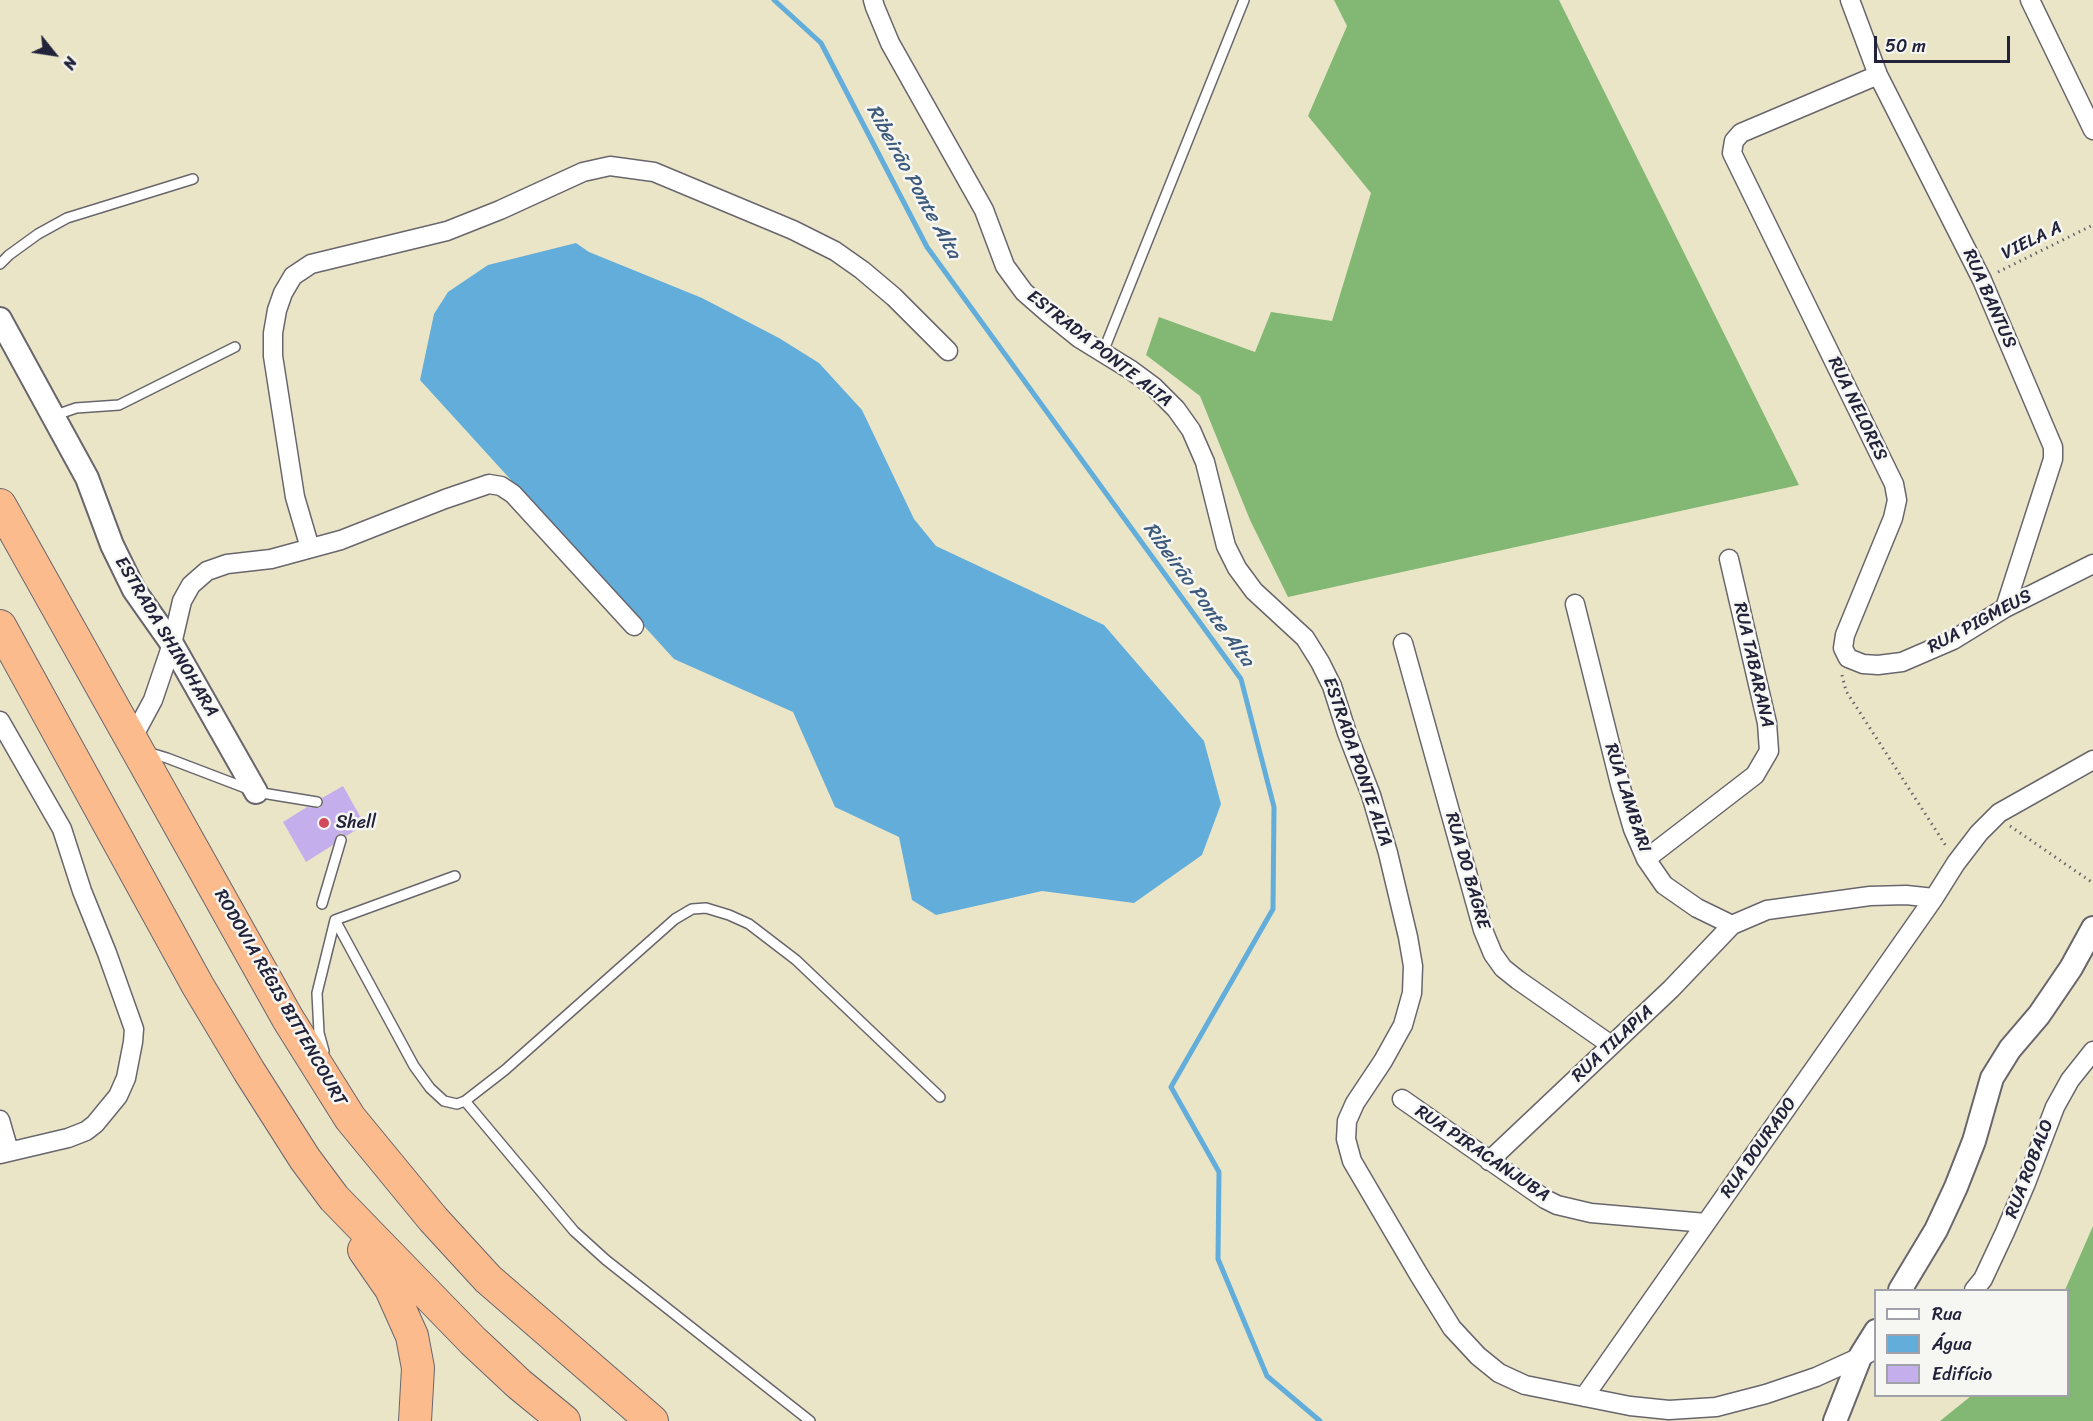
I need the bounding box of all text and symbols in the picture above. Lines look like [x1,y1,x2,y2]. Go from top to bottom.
north arrow [24,24,84,84]
scale bar [1877,24,2014,62]
text: 50 m [1885,30,1926,62]
text: N [55,51,85,75]
water label: Ribeirão Ponte Alta [861,101,965,263]
street label: VIELA A [1998,217,2066,265]
street label: RUA BANTUS [1958,246,2020,352]
street label: ESTRADA PONTE ALTA [1022,286,1176,412]
street label: RUA NELORES [1823,354,1891,464]
water label: Ribeirão Ponte Alta [1137,518,1259,672]
street label: ESTRADA SHINOHARA [110,553,222,721]
street label: RUA PIGMEUS [1924,586,2036,658]
street label: RUA TABARANA [1728,600,1778,730]
street label: ESTRADA PONTE ALTA [1318,675,1396,849]
street label: RUA LAMBARI [1599,741,1655,855]
street label: RUA DO BAGRE [1440,810,1494,932]
place label: Shell [336,812,376,834]
marker: Shell [317,816,331,830]
street label: RODOVIA RÉGIS BITTENCOURT [209,886,351,1110]
street label: RUA TILAPIA [1568,1001,1658,1087]
street label: RUA DOURADO [1716,1094,1802,1202]
street label: RUA PIRACANJUBA [1411,1101,1553,1207]
street label: RUA ROBALO [2001,1117,2059,1221]
legend [1874,1289,2069,1397]
text: Rua [1932,1298,1962,1330]
text: Água [1932,1328,1972,1360]
text: Edifício [1932,1358,1992,1390]

